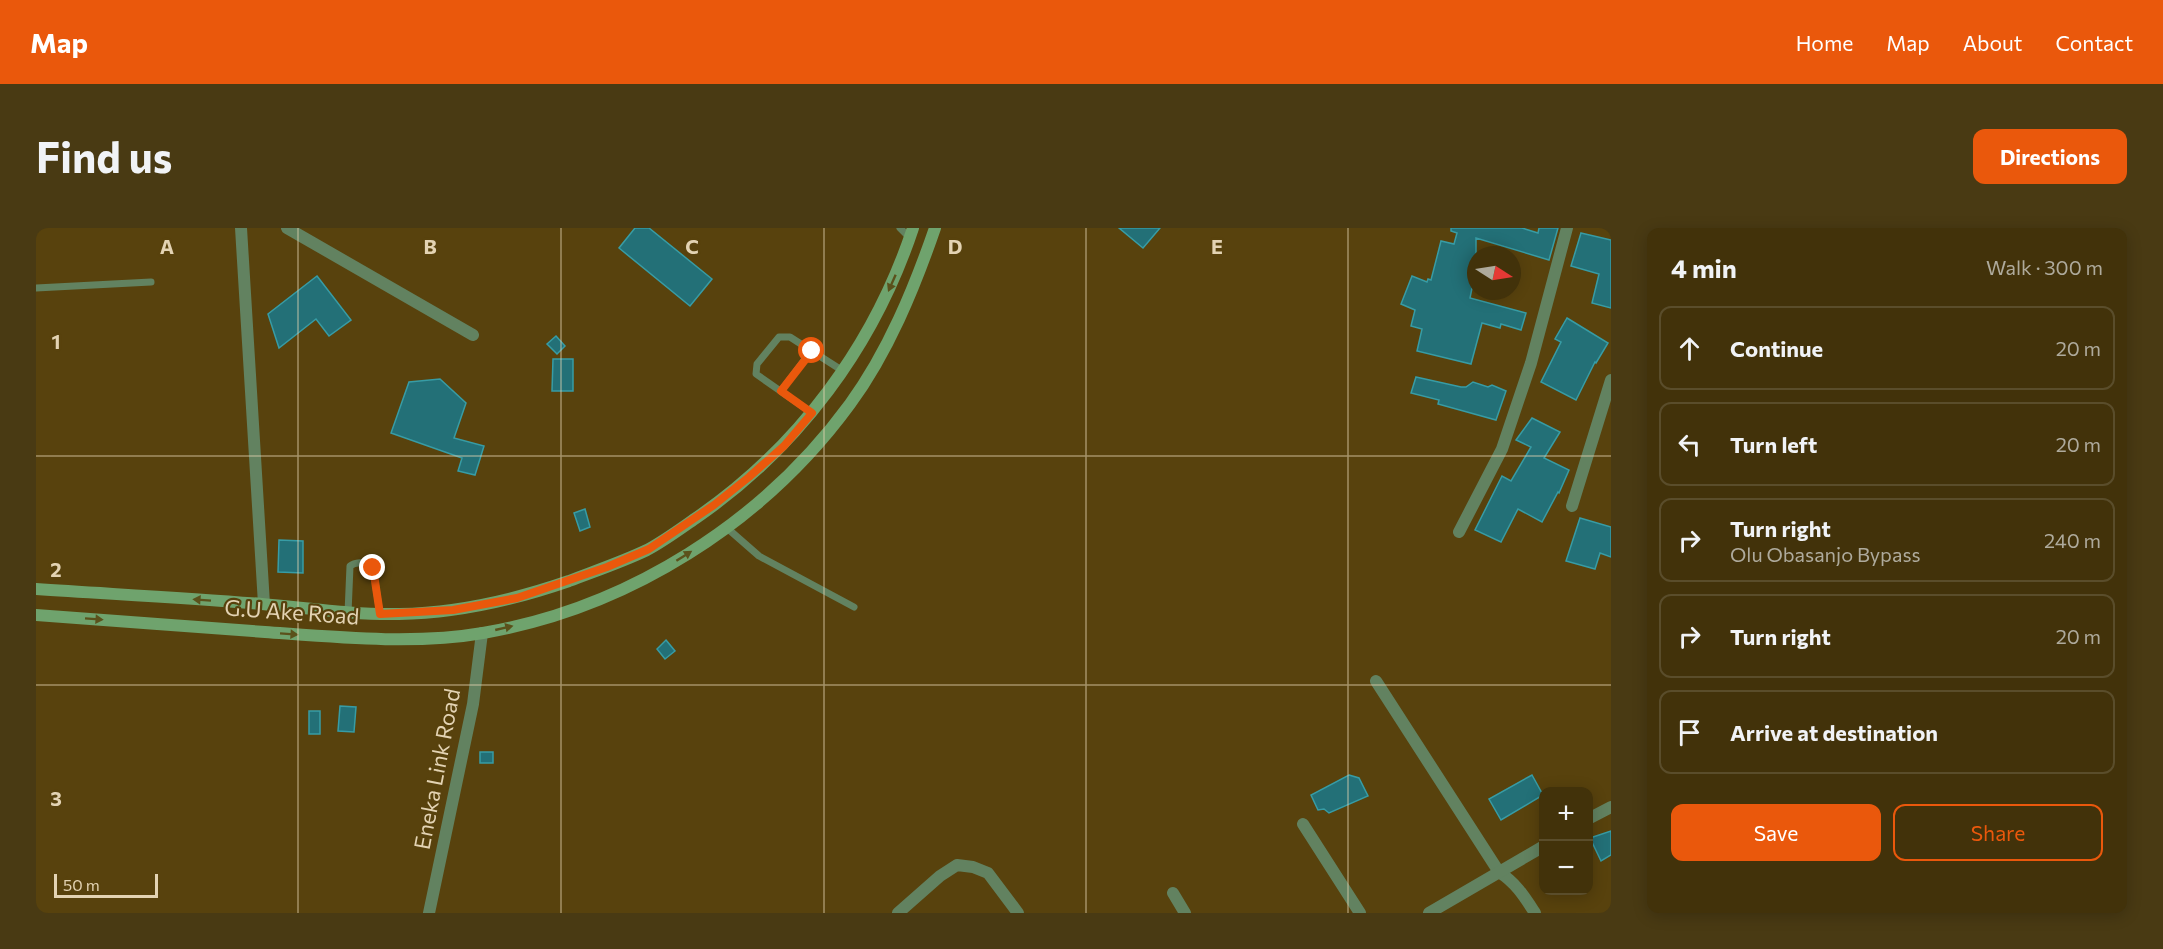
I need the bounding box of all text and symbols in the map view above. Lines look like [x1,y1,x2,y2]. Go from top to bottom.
text: Map [30,25,88,59]
text: Home [1796,30,1853,55]
text: Map [1886,30,1930,55]
text: About [1963,30,2022,55]
text: Contact [2055,30,2133,55]
button: Directions [1973,129,2127,184]
text: Find us [36,130,172,182]
text: A [160,234,174,258]
text: B [423,234,437,258]
text: C [685,234,699,258]
text: D [948,234,962,258]
text: E [1211,234,1223,258]
north arrow [1467,246,1521,300]
text: 4 min [1671,252,1737,283]
text: Walk · 300 m [1986,255,2103,279]
one-way arrow [887,274,897,292]
text: 1 [51,329,61,353]
icon: ahead [1673,332,1706,365]
text: Continue [1730,335,1823,362]
text: 20 m [2056,336,2101,360]
route start [798,337,824,363]
icon: left [1673,428,1706,461]
text: Turn left [1730,431,1817,458]
text: 20 m [2056,432,2101,456]
text: Turn right [1730,515,1831,542]
icon: right [1673,524,1706,557]
text: 240 m [2044,528,2101,552]
text: Olu Obasanjo Bypass [1730,542,1921,566]
one-way arrow [676,550,692,561]
route end [359,554,385,580]
text: 2 [50,557,62,581]
street label: G.U Ake Road [224,593,360,630]
one-way arrow [192,595,211,605]
one-way arrow [85,615,104,624]
icon: right [1673,620,1706,653]
one-way arrow [495,622,513,632]
text: Turn right [1730,623,1831,650]
text: 20 m [2056,624,2101,648]
one-way arrow [279,629,298,639]
street label: Eneka Link Road [408,686,465,852]
icon: arrive [1673,716,1706,749]
text: Arrive at destination [1730,719,1938,746]
text: 3 [50,786,62,810]
map controls [1539,787,1593,895]
button: + [1539,787,1593,841]
button: Save [1671,804,1881,861]
button: Share [1893,804,2103,861]
button: − [1539,841,1593,895]
scale bar [54,871,158,898]
text: 50 m [63,875,100,894]

